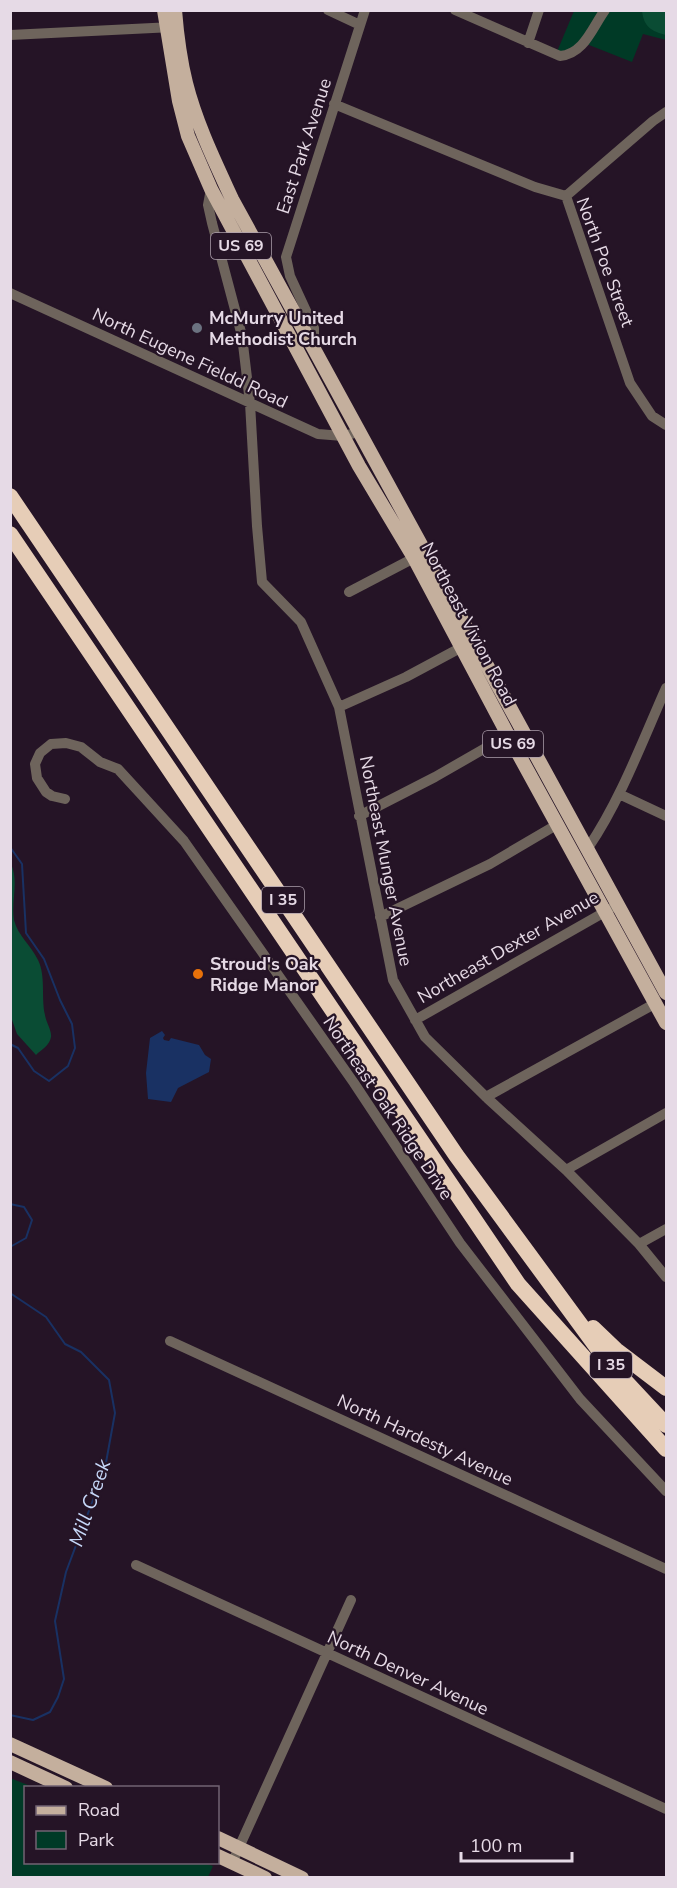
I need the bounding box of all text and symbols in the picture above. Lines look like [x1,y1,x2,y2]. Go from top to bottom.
street label: East Park Avenue [271,75,337,217]
street label: North Poe Street [571,194,640,331]
road number: US 69 [211,233,271,259]
street label: North Eugene Fieldd Road [88,302,292,414]
place label: McMurry United Methodist Church [209,306,357,351]
marker: McMurry United Methodist Church [190,321,204,335]
street label: Northeast Vivion Road [416,538,522,710]
road number: US 69 [483,731,543,757]
street label: Northeast Munger Avenue [354,754,418,968]
street label: Northeast Dexter Avenue [413,885,603,1009]
road number: I 35 [262,887,304,913]
place label: Stroud's Oak Ridge Manor [210,952,319,997]
marker: Stroud's Oak Ridge Manor [191,967,205,981]
street label: Northeast Oak Ridge Drive [318,1012,458,1204]
road number: I 35 [590,1352,632,1378]
street label: North Hardesty Avenue [333,1389,517,1491]
water label: Mill Creek [63,1455,118,1550]
street label: North Denver Avenue [323,1625,493,1721]
legend [24,1786,219,1864]
text: Road [78,1798,120,1822]
scale bar [461,1825,572,1863]
text: Park [78,1828,115,1852]
text: 100 m [470,1834,522,1858]

